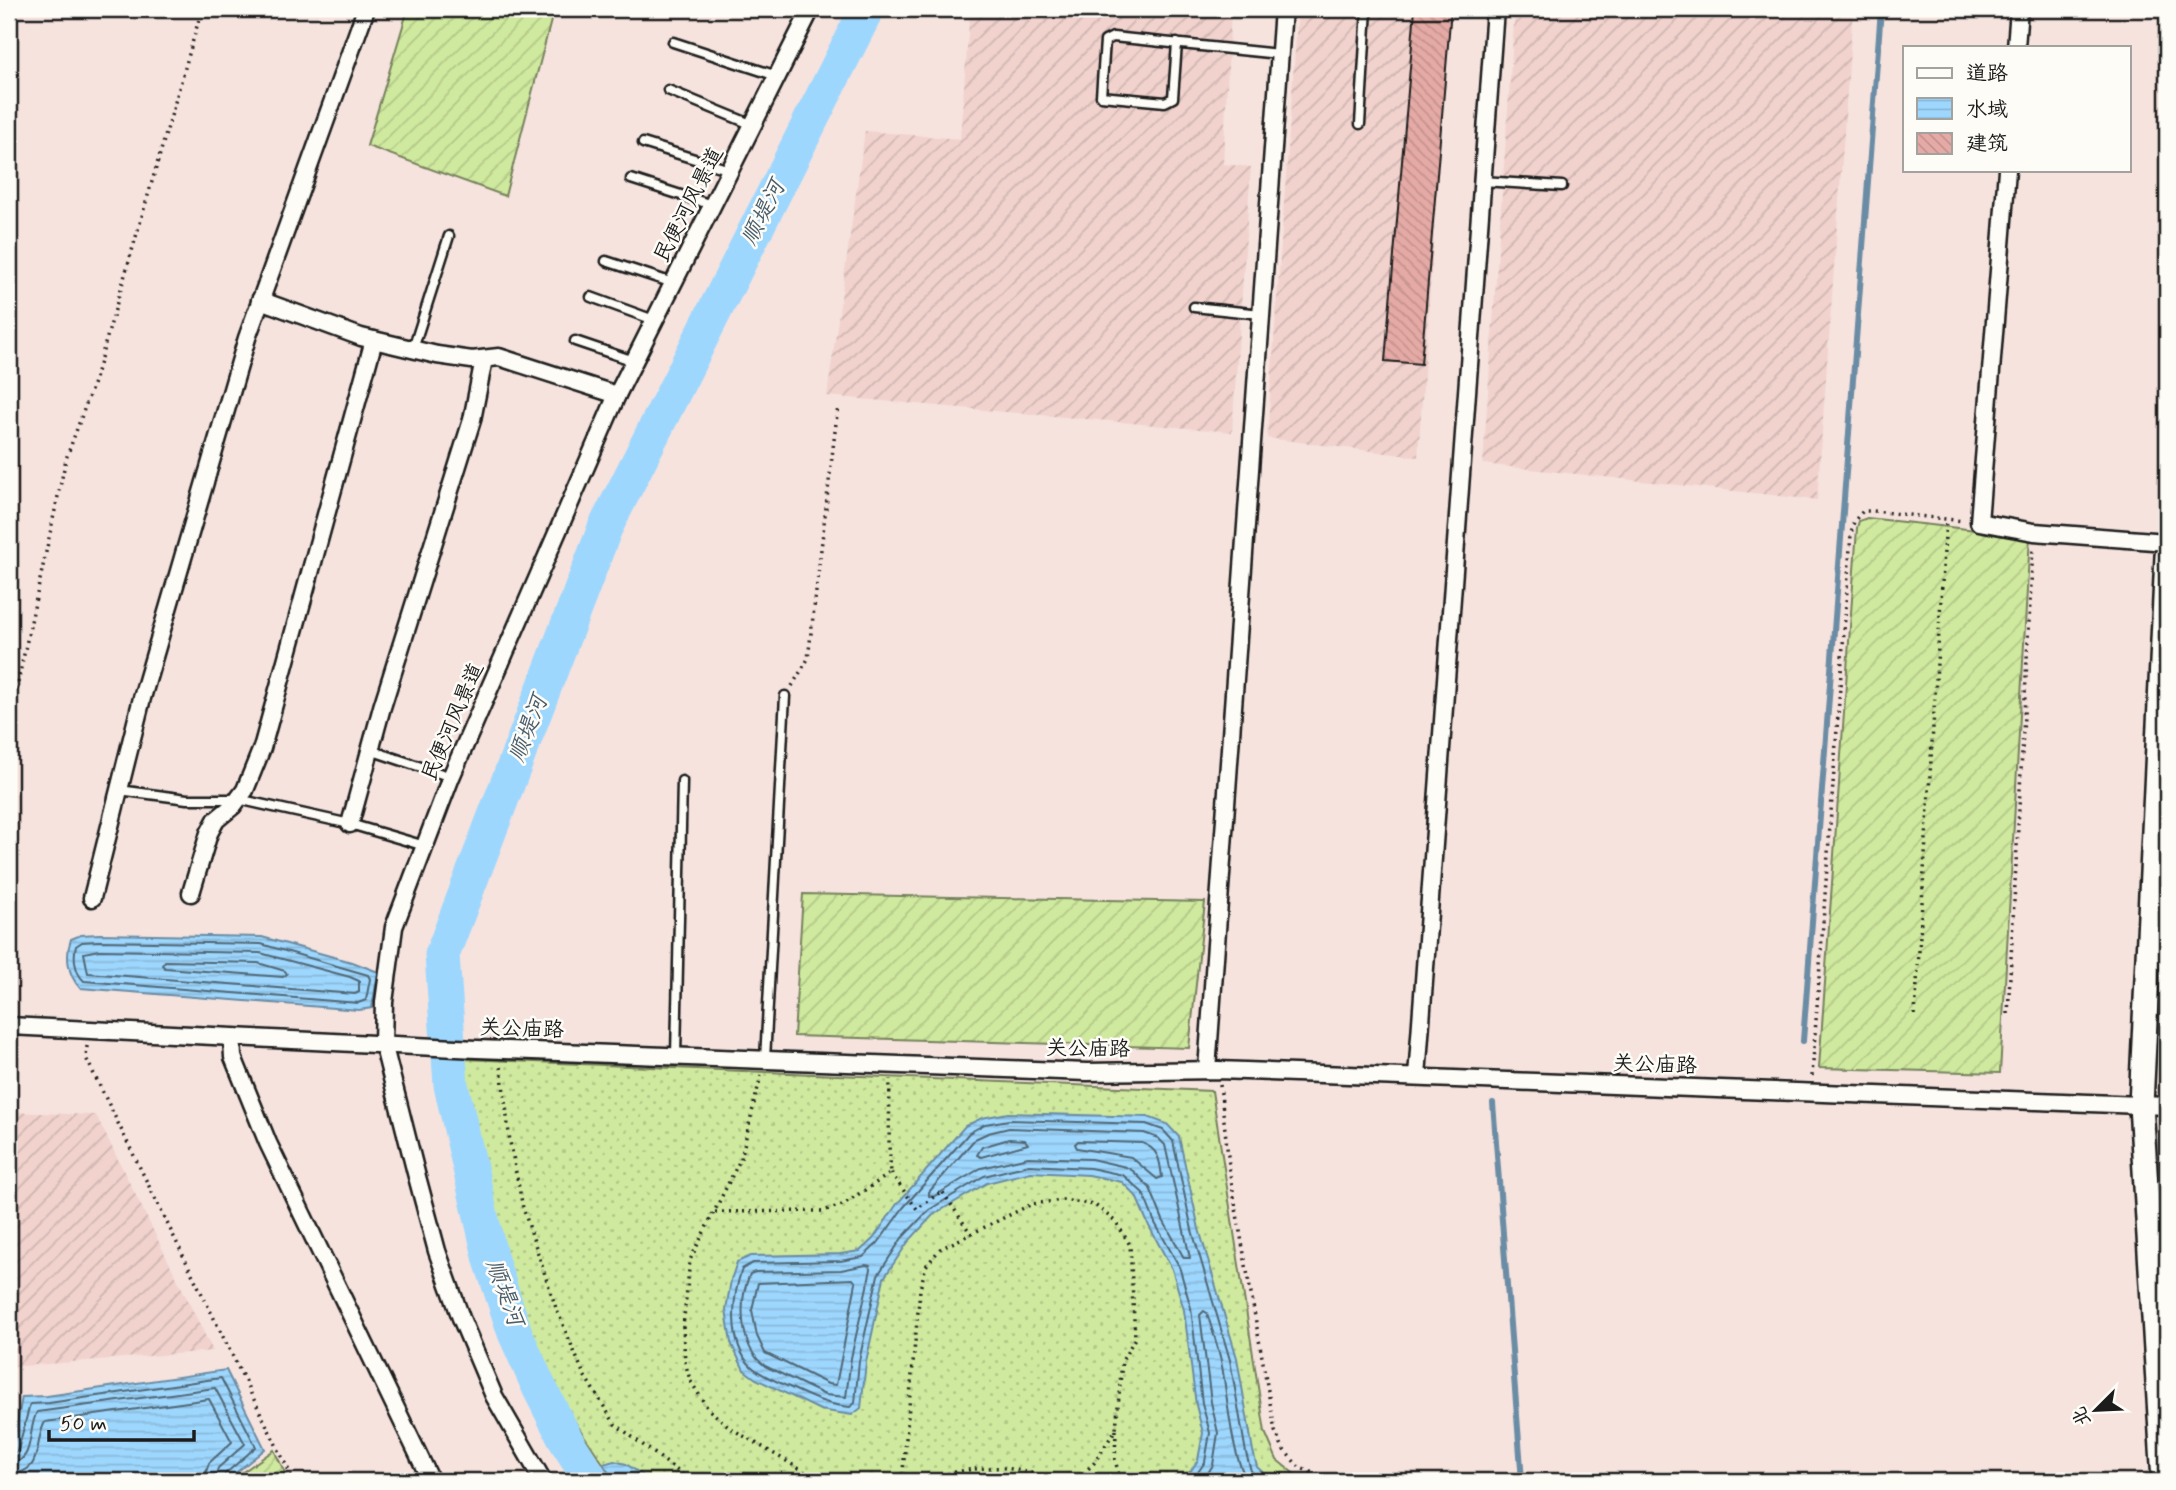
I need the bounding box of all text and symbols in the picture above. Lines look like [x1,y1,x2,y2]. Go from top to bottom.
legend [1903,46,2130,172]
text: 道路 [1966,60,2008,88]
text: 水域 [1966,96,2008,124]
text: 建筑 [1966,130,2008,158]
street label: 民便河风景道 [648,143,730,267]
water label: 顺堤河 [735,172,795,251]
street label: 民便河风景道 [415,659,491,785]
water label: 顺堤河 [503,688,557,767]
street label: 关公庙路 [480,1014,564,1044]
street label: 关公庙路 [1046,1034,1130,1064]
street label: 关公庙路 [1613,1050,1697,1080]
water label: 顺堤河 [478,1255,531,1334]
north arrow [2060,1374,2130,1444]
scale bar [49,1399,194,1443]
text: 北 [2067,1403,2097,1430]
text: 50 m [60,1410,107,1438]

